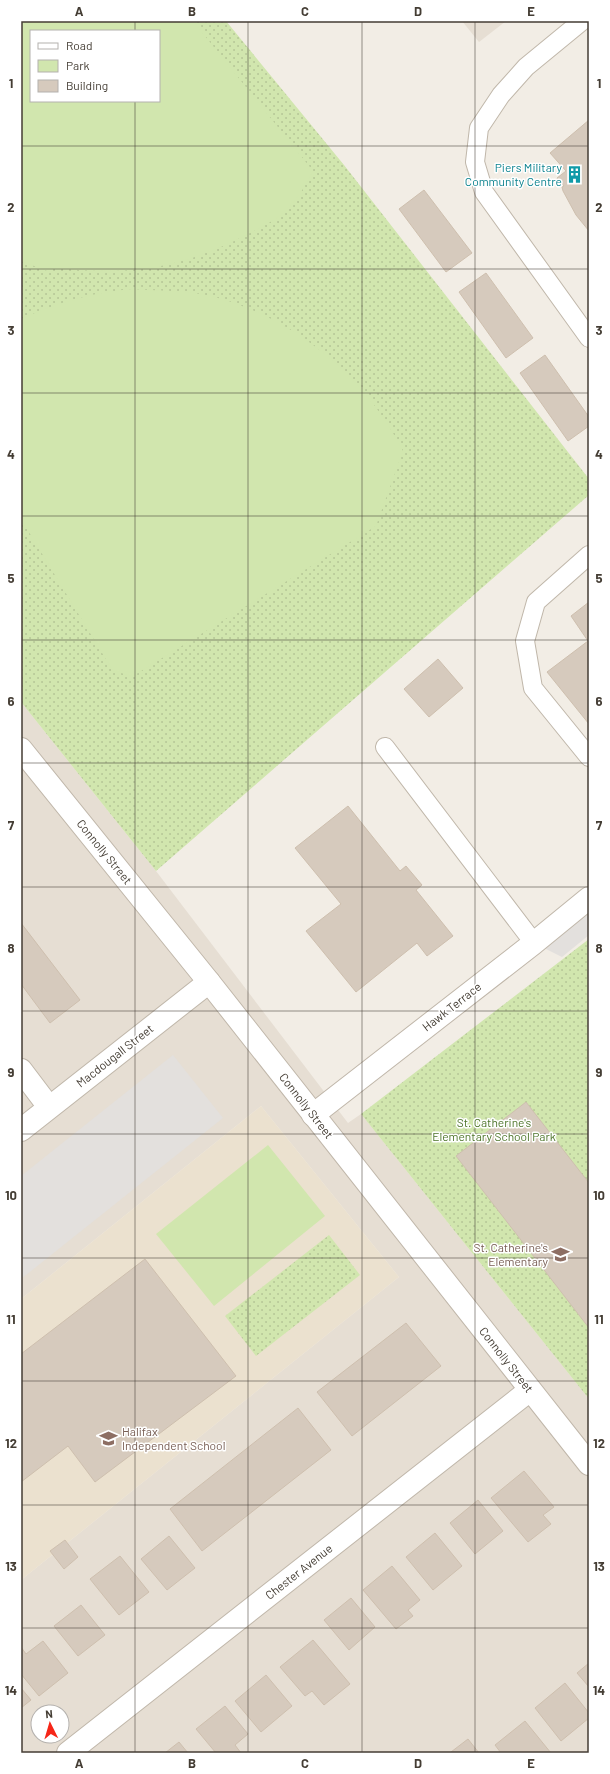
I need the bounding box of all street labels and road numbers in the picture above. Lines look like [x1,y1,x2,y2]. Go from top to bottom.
street label: Connolly Street [74,816,135,887]
street label: Hawk Terrace [419,979,484,1034]
street label: Macdougall Street [73,1021,156,1090]
street label: Connolly Street [277,1070,337,1141]
street label: Connolly Street [477,1324,537,1395]
street label: Chester Avenue [262,1541,335,1602]

